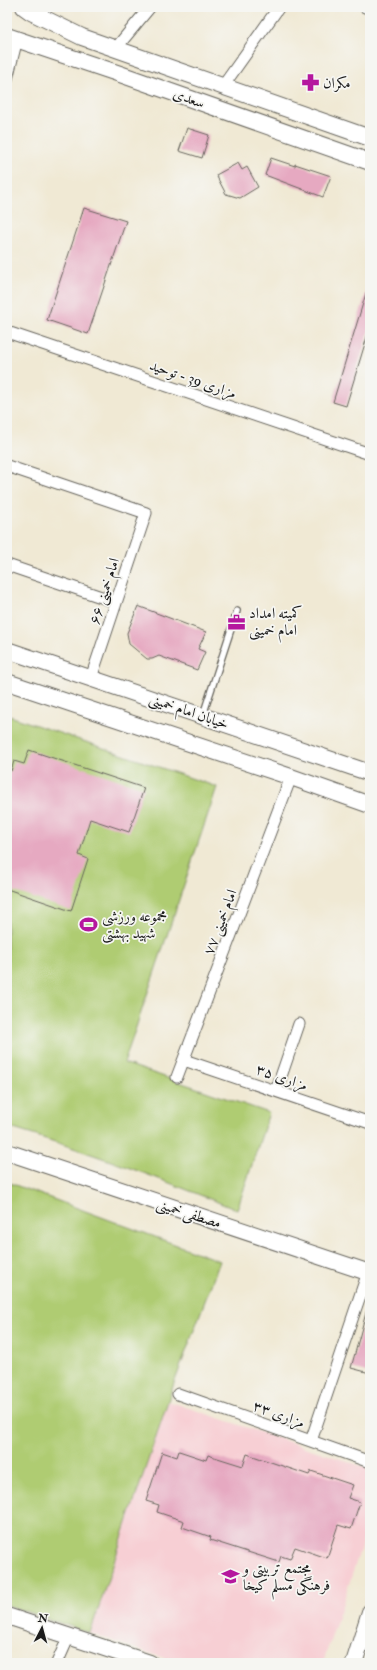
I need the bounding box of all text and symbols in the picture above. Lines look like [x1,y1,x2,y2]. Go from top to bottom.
pharmacy icon: مکران [300,73,320,93]
place label: مکران [323,74,351,93]
street label: سعدی [170,84,207,113]
street label: مزاری 39 - توحید [146,356,239,404]
street label: امام خمینی ۶۶ [85,556,127,628]
place label: کمیته امداد امام خمینی [249,604,303,643]
office icon: کمیته امداد امام خمینی [226,612,246,632]
street label: خیابان امام خمینی [146,689,231,737]
street label: امام خمینی ۷۷ [199,887,244,959]
place label: مجموعه ورزشی شهید بهشتی [102,907,167,944]
sports icon: مجموعه ورزشی شهید بهشتی [79,915,99,935]
street label: مزاری ۳۵ [253,1060,310,1096]
street label: مصطفی خمینی [154,1194,224,1234]
street label: مزاری ۳۳ [250,1396,307,1434]
place label: مجتمع تربیتی و فرهنگی مسلم کیخا [241,1559,330,1600]
school or university icon: مجتمع تربیتی و فرهنگی مسلم کیخا [220,1567,240,1587]
north arrow [22,1608,62,1648]
text: N [36,1611,50,1626]

